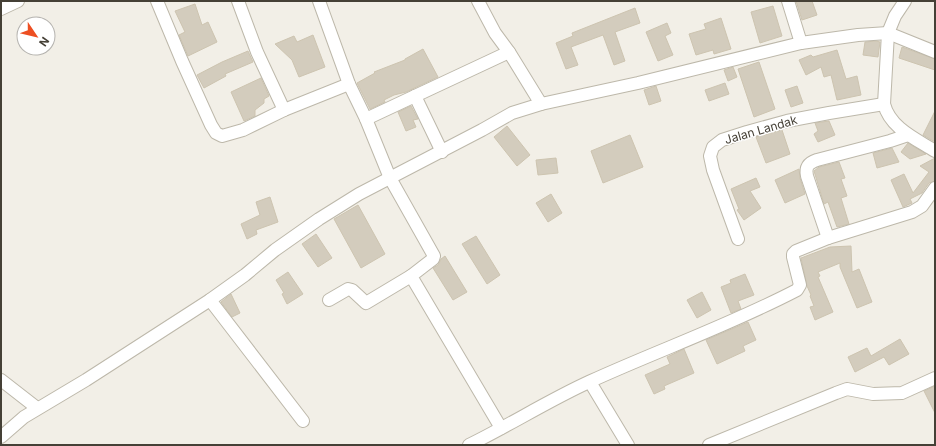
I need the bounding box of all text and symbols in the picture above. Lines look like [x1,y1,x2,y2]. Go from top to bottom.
north arrow [16,16,56,56]
text: N [36,34,52,49]
street label: Jalan Landak [723,112,799,147]

